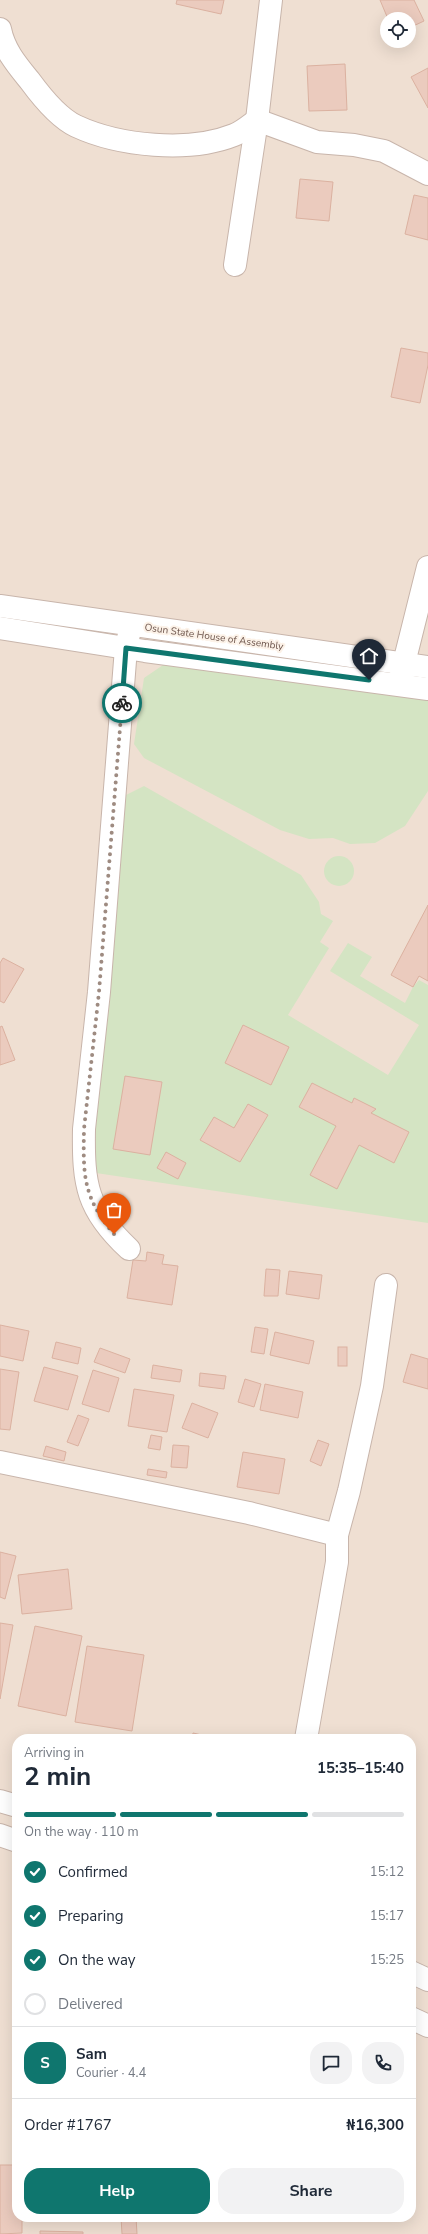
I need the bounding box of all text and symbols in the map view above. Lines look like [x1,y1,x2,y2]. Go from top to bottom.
map controls [380,12,416,48]
button: locate [380,12,416,48]
street label: Osun State House of Assembly [144,620,285,654]
pin [352,639,386,680]
icon: home [358,645,380,667]
courier [102,683,142,723]
icon: bike [111,692,133,714]
pin [97,1193,131,1234]
icon: bag [103,1199,125,1221]
text: Arriving in [24,1744,84,1762]
text: 15:35–15:40 [317,1758,404,1778]
text: 2 min [24,1759,91,1794]
text: On the way · 110 m [24,1823,139,1841]
icon: check [24,1861,46,1883]
text: Confirmed [58,1862,128,1882]
text: 15:12 [370,1863,404,1881]
icon: check [24,1905,46,1927]
text: Preparing [58,1906,123,1926]
text: 15:17 [370,1907,404,1925]
icon: check [24,1949,46,1971]
text: On the way [58,1950,136,1970]
text: 15:25 [370,1951,404,1969]
text: Delivered [58,1994,123,2014]
button: chat [310,2042,352,2084]
button: phone [362,2042,404,2084]
text: Sam [76,2044,107,2064]
text: S [40,2053,50,2073]
text: Courier · 4.4 [76,2064,146,2082]
text: Order #1767 [24,2115,112,2135]
text: ₦16,300 [346,2115,404,2135]
button: Help [24,2168,210,2214]
button: Share [218,2168,404,2214]

